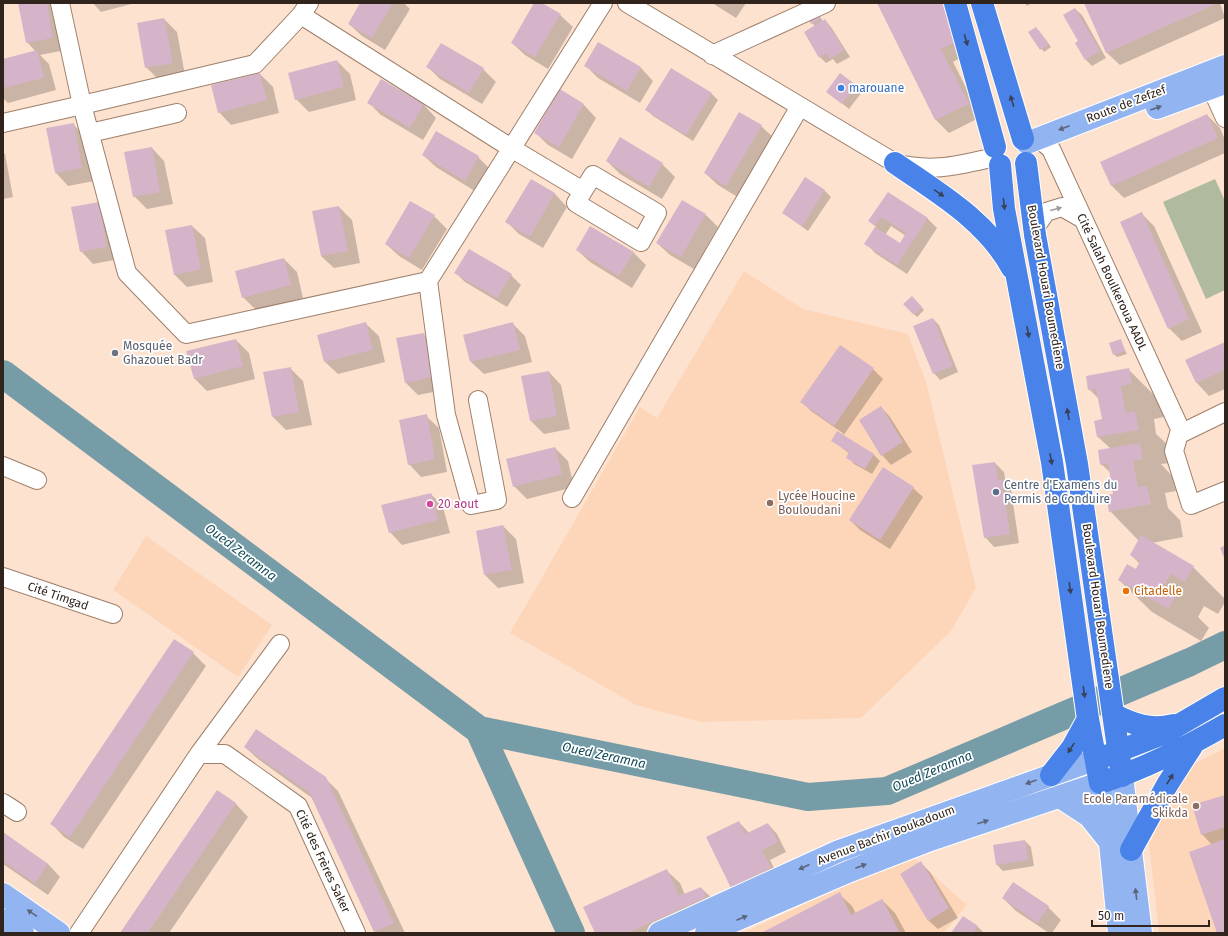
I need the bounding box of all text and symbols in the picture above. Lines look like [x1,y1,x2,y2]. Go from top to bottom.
one-way arrow [963,35,969,47]
place label: marouane [849,81,904,95]
street label: Route de Zefzef [1084,82,1169,126]
marker: marouane [836,83,846,93]
one-way arrow [1009,95,1015,107]
one-way arrow [1151,104,1163,110]
one-way arrow [1058,125,1070,131]
one-way arrow [933,189,944,197]
one-way arrow [1001,198,1007,210]
street label: Boulevard Houari Boumediene [1025,204,1067,370]
one-way arrow [1050,206,1062,212]
street label: Cité Salah Boulkeroua AADL [1074,211,1150,353]
one-way arrow [1025,325,1031,338]
place label: Mosquée Ghazouet Badr [123,339,203,367]
marker: Mosquée Ghazouet Badr [110,348,120,358]
one-way arrow [1065,408,1071,421]
one-way arrow [1049,453,1055,466]
place label: Centre d'Examens du Permis de Conduire [1004,478,1118,506]
marker: Centre d'Examens du Permis de Conduire [991,487,1001,497]
place label: Lycée Houcine Bouloudani [778,489,856,517]
place label: 20 aout [438,497,479,511]
marker: Lycée Houcine Bouloudani [765,498,775,508]
marker: 20 aout [425,499,435,509]
water label: Oued Zeramna [202,520,280,584]
street label: Boulevard Houari Boumediene [1079,522,1117,690]
street label: Cité Timgad [26,579,90,613]
one-way arrow [1067,582,1073,594]
place label: Citadelle [1134,584,1182,598]
marker: Citadelle [1121,586,1131,596]
one-way arrow [1081,686,1087,698]
water label: Oued Zeramna [561,739,647,771]
one-way arrow [1068,742,1075,754]
water label: Oued Zeramna [890,747,974,795]
one-way arrow [1166,774,1174,784]
one-way arrow [1025,780,1037,786]
place label: Ecole Paramédicale Skikda [1083,792,1188,820]
marker: Ecole Paramédicale Skikda [1191,801,1201,811]
street label: Avenue Bachir Boukadoum [815,802,957,868]
street label: Cité des Frères Saker [293,807,353,915]
one-way arrow [978,819,990,825]
one-way arrow [856,863,868,869]
one-way arrow [799,864,810,870]
one-way arrow [1133,888,1139,900]
scale bar [1092,902,1209,928]
one-way arrow [26,909,38,916]
text: 50 m [1098,909,1124,923]
one-way arrow [736,914,748,920]

